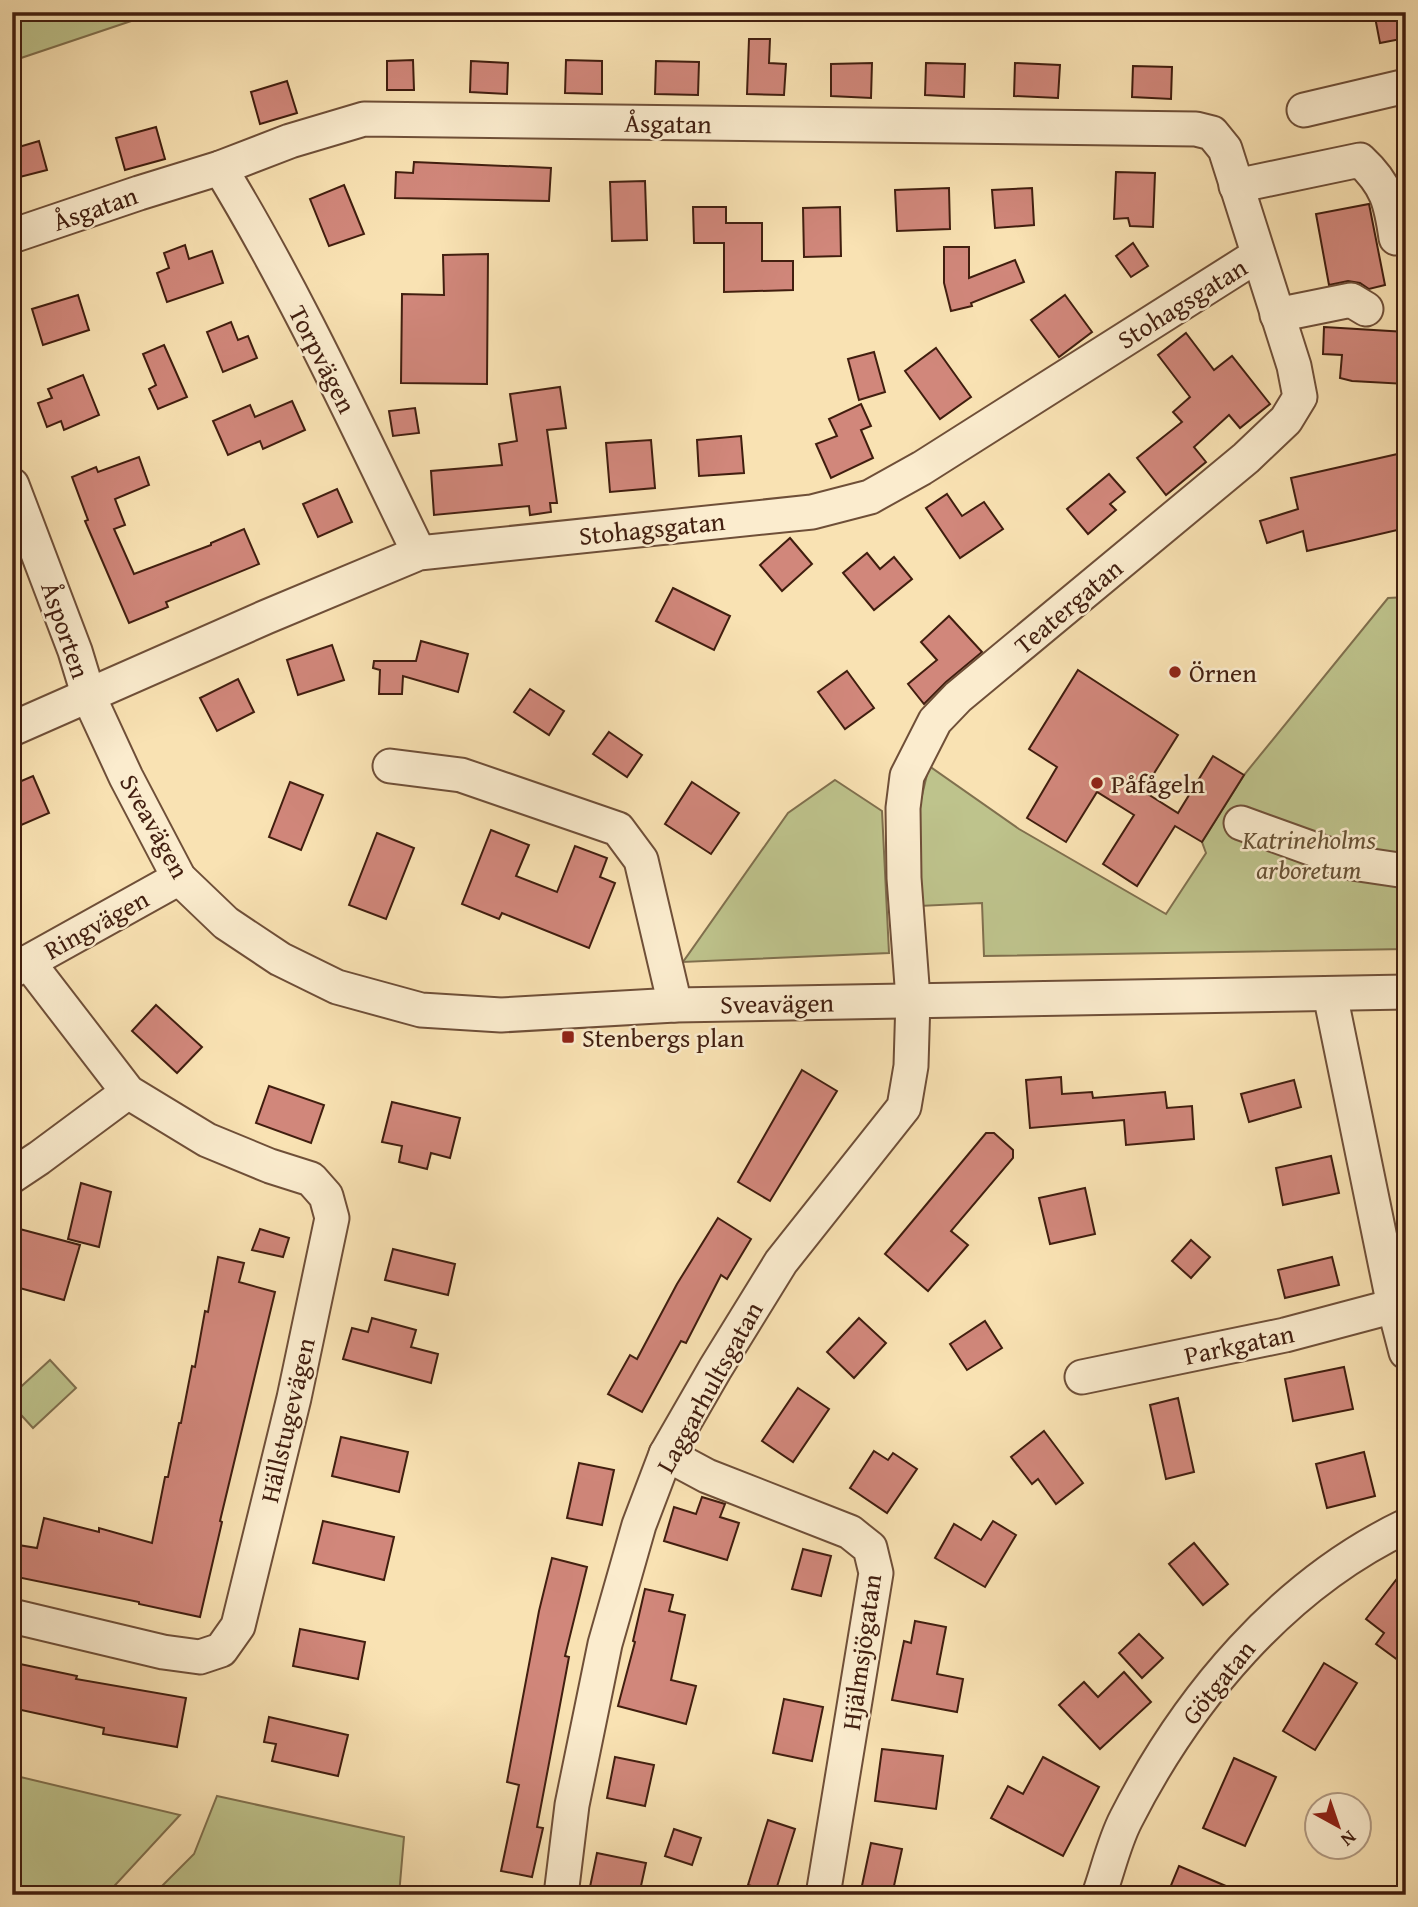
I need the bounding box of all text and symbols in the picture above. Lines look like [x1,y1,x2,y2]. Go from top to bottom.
street label: Åsgatan [624,103,712,143]
street label: Åsgatan [47,175,143,241]
street label: Stohagsgatan [1110,247,1255,358]
street label: Torpvägen [279,298,367,420]
street label: Stohagsgatan [577,501,727,555]
street label: Teatergatan [1005,549,1131,663]
street label: Åsporten [31,576,101,684]
place label: Örnen [1189,653,1257,692]
marker: Örnen [1167,664,1183,680]
place label: Påfågeln [1111,764,1205,803]
street label: Sveavägen [110,767,200,886]
marker: Påfågeln [1089,775,1105,791]
park label: Katrineholms arboretum [1241,820,1377,889]
street label: Ringvägen [36,879,156,969]
street label: Sveavägen [720,983,835,1023]
place label: Stenbergs plan [582,1018,745,1057]
marker: Stenbergs plan [560,1029,576,1045]
street label: Laggarhultsgatan [646,1294,772,1480]
street label: Parkgatan [1180,1313,1298,1375]
street label: Hällstugevägen [249,1333,325,1506]
street label: Hjälmsjögatan [831,1571,891,1732]
street label: Götgatan [1172,1631,1265,1733]
north arrow [1302,1792,1372,1862]
text: N [1335,1824,1363,1854]

